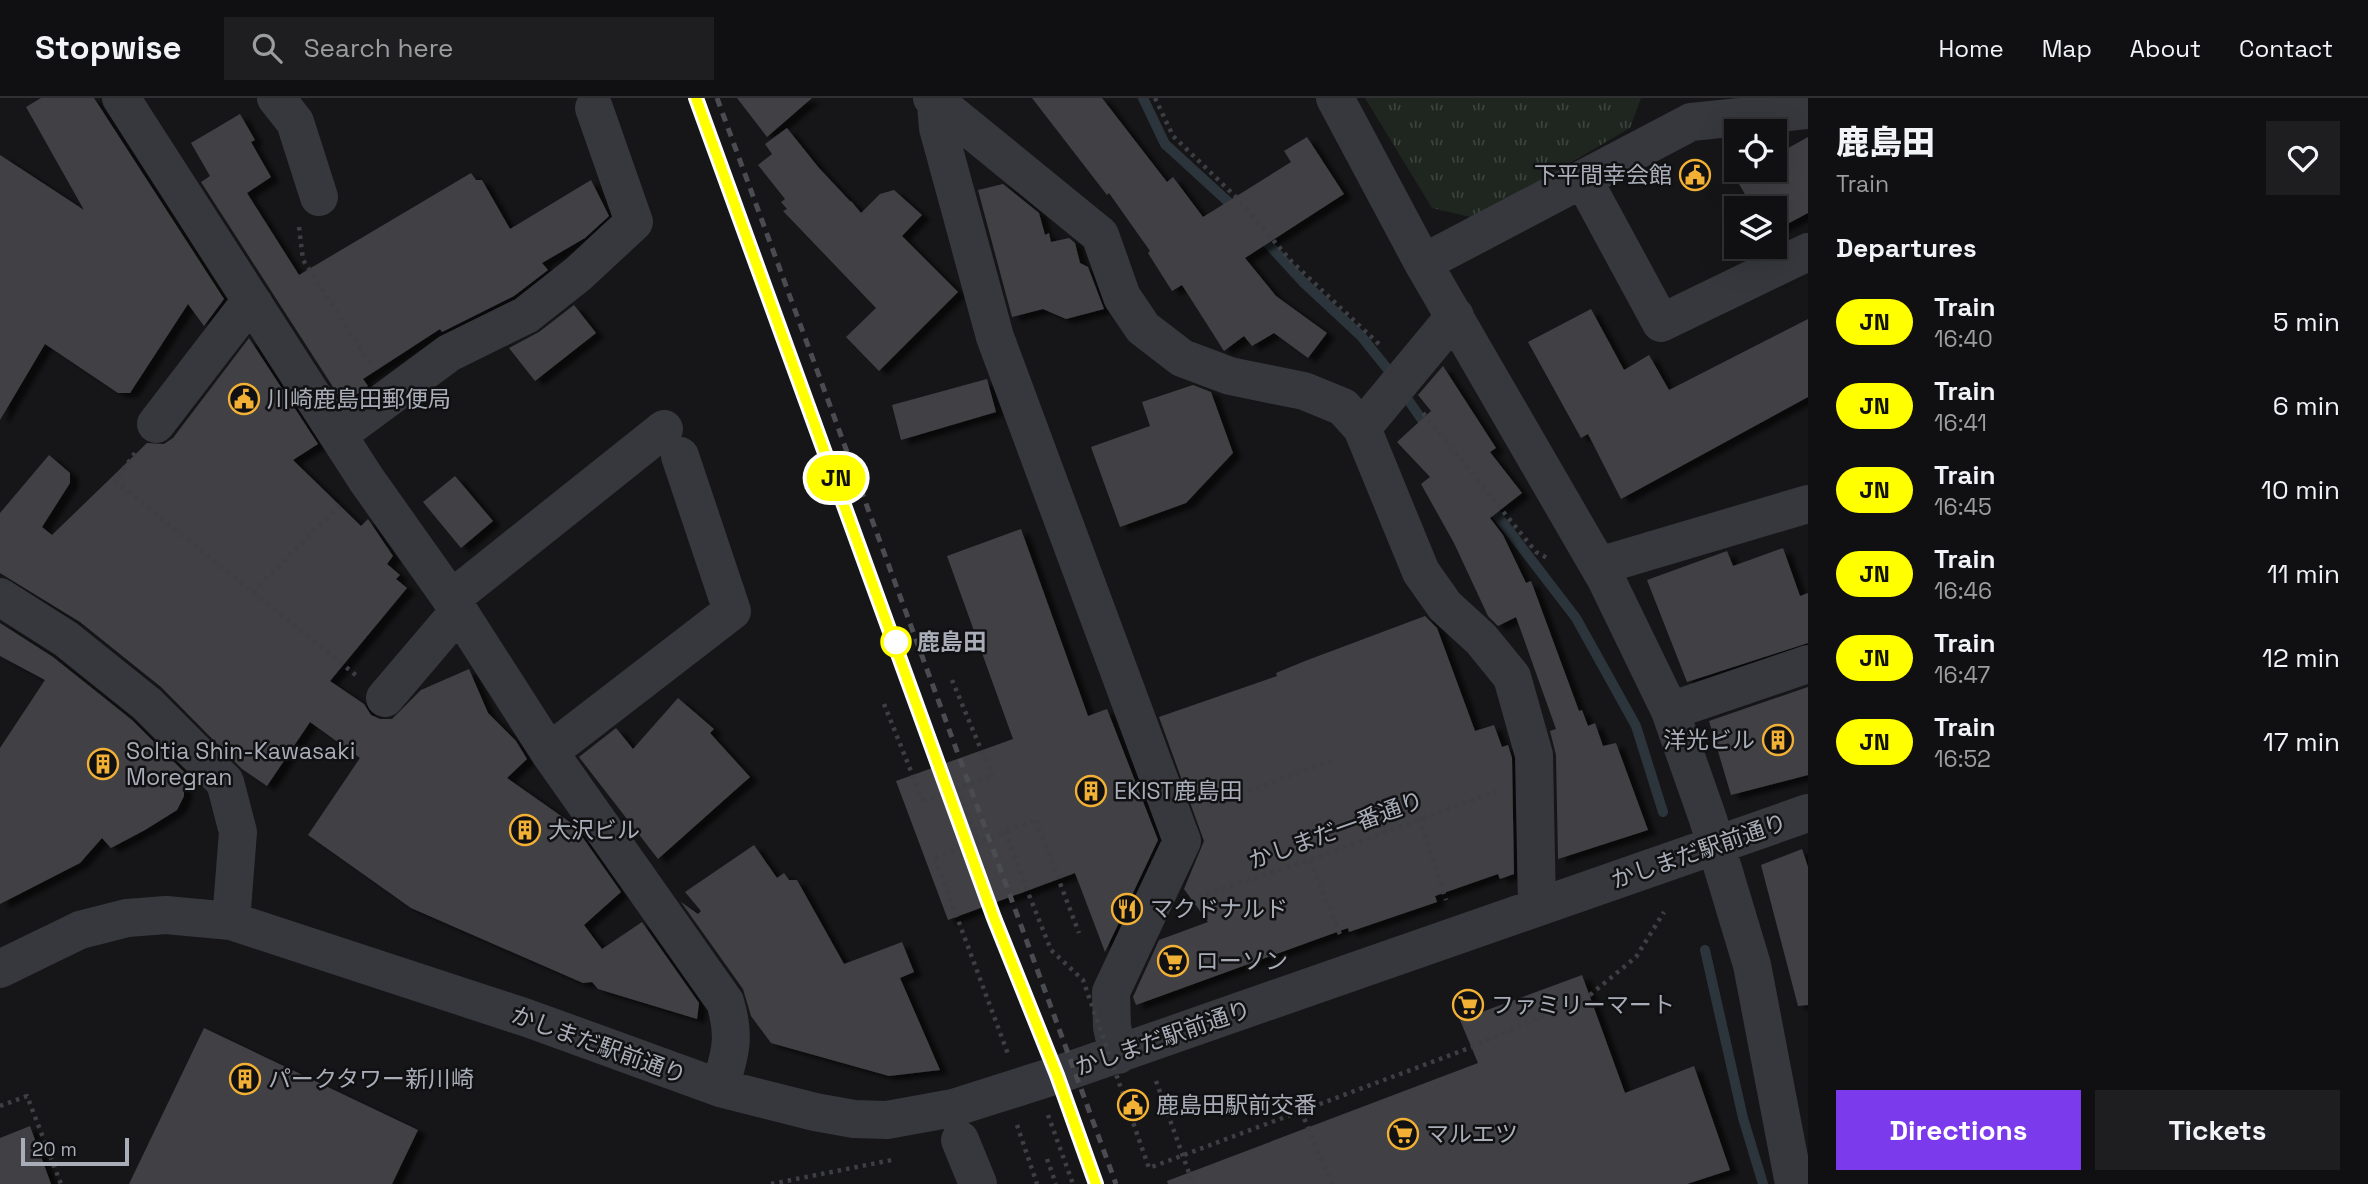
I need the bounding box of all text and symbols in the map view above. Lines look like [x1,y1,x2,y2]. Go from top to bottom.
search box [224,17,714,80]
text: Stopwise [35,27,182,69]
icon: search [248,29,286,67]
text: Search here [304,31,453,65]
text: Home [1938,33,2004,64]
text: Map [2042,33,2092,64]
text: About [2130,33,2201,64]
text: Contact [2239,33,2333,64]
map controls [1724,119,1787,259]
button: locate [1724,119,1787,182]
button: heart [2266,121,2340,195]
text: 鹿島田 [1836,122,1935,164]
public building icon: 下平間幸会館 [1678,158,1712,192]
place label: 下平間幸会館 [1534,160,1672,190]
text: Train [1836,169,1889,199]
button: layers [1724,196,1787,259]
text: Departures [1836,231,1977,265]
text: Train [1934,290,1995,324]
text: 5 min [2273,305,2340,339]
text: JN [1859,306,1890,337]
text: 16:40 [1934,324,1993,354]
text: Train [1934,374,1995,408]
public building icon: 川崎鹿島田郵便局 [227,382,261,416]
place label: 川崎鹿島田郵便局 [267,384,451,414]
text: 6 min [2273,389,2340,423]
text: JN [1859,390,1890,421]
text: 16:41 [1934,408,1987,438]
line badge: JN [804,455,868,501]
text: Train [1934,458,1995,492]
text: JN [821,462,851,493]
text: 10 min [2261,473,2340,507]
text: JN [1859,474,1890,505]
text: 16:45 [1934,492,1992,522]
text: Train [1934,542,1995,576]
text: 11 min [2267,557,2340,591]
text: JN [1859,558,1890,589]
text: 16:46 [1934,576,1992,606]
text: Train [1934,626,1995,660]
marker: 鹿島田 [881,627,911,657]
place label: 鹿島田 [917,627,986,657]
text: 12 min [2262,641,2340,675]
text: JN [1859,642,1890,673]
text: 16:47 [1934,660,1990,690]
text: Train [1934,710,1995,744]
building icon: 洋光ビル [1761,723,1795,757]
place label: 洋光ビル [1663,725,1755,755]
text: 17 min [2263,725,2340,759]
text: JN [1859,726,1890,757]
place label: Soltia Shin-Kawasaki Moregran [126,736,355,792]
text: 16:52 [1934,744,1991,774]
building icon: Soltia Shin-Kawasaki Moregran [86,747,120,781]
building icon: EKIST鹿島田 [1074,774,1108,808]
place label: EKIST鹿島田 [1114,776,1243,806]
street label: かしまだ一番通り [1244,784,1428,876]
street label: かしまだ駅前通り [1607,807,1791,895]
building icon: 大沢ビル [508,813,542,847]
place label: 大沢ビル [548,815,640,845]
restaurant icon: マクドナルド [1110,892,1144,926]
place label: マクドナルド [1150,894,1288,924]
supermarket icon: ローソン [1156,944,1190,978]
place label: ローソン [1196,946,1288,976]
supermarket icon: ファミリーマート [1451,988,1485,1022]
place label: ファミリーマート [1491,990,1675,1020]
street label: かしまだ駅前通り [1071,994,1255,1082]
street label: かしまだ駅前通り [507,999,691,1091]
building icon: パークタワー新川崎 [228,1062,262,1096]
place label: パークタワー新川崎 [268,1064,474,1094]
public building icon: 鹿島田駅前交番 [1116,1088,1150,1122]
place label: 鹿島田駅前交番 [1156,1090,1317,1120]
button: Directions [1836,1090,2081,1170]
button: Tickets [2095,1090,2340,1170]
supermarket icon: マルエツ [1386,1117,1420,1151]
place label: マルエツ [1426,1119,1518,1149]
scale bar [21,1135,130,1167]
text: 20 m [32,1137,77,1162]

